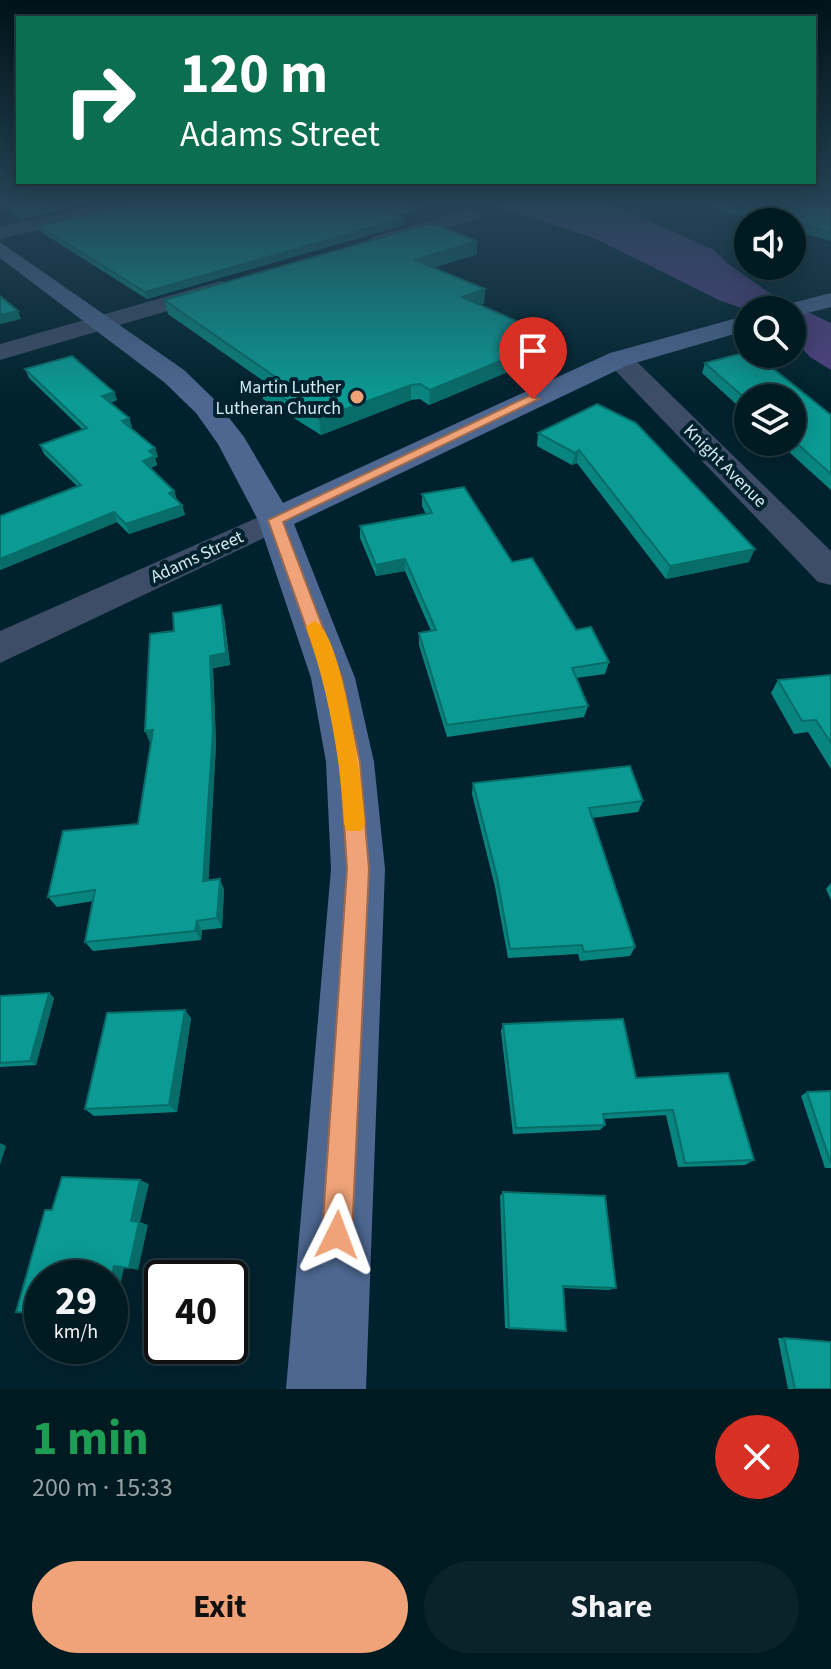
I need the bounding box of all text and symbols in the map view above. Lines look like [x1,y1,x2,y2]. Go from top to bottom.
text: 120 m [180,35,328,114]
icon: right [48,48,152,152]
text: Adams Street [180,109,380,160]
map controls [734,208,806,456]
button: sound [734,208,806,280]
button: search [734,296,806,368]
pin [499,317,567,399]
icon: arrive [511,329,555,373]
place label: Martin Luther Lutheran Church [216,375,342,421]
button: layers [734,384,806,456]
marker: Martin Luther Lutheran Church [348,388,366,406]
street label: Knight Avenue [678,419,772,513]
street label: Adams Street [146,525,248,589]
position arrow [295,1193,379,1277]
speed limit sign: 40 [144,1260,248,1364]
text: 29 [55,1273,97,1330]
text: km/h [54,1318,98,1346]
text: 1 min [32,1405,149,1473]
button: close [715,1415,799,1499]
text: 200 m · 15:33 [32,1469,173,1506]
button: Exit [32,1561,408,1653]
button: Share [424,1561,799,1653]

